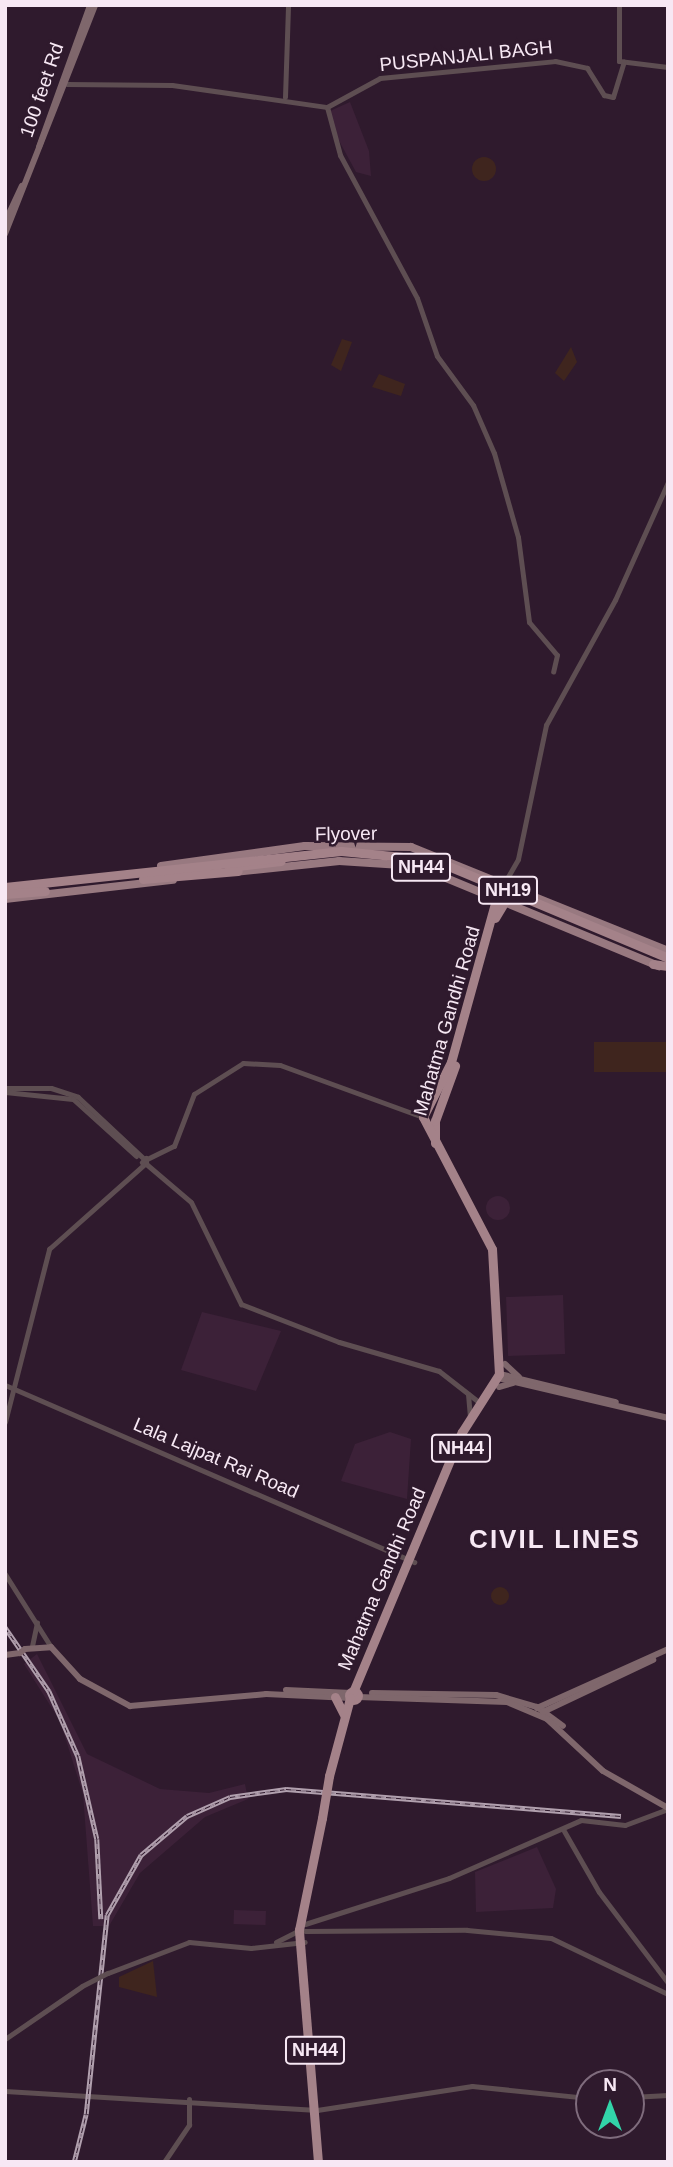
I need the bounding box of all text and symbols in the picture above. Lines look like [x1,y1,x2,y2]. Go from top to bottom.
street label: PUSPANJALI BAGH [378,36,554,76]
street label: 100 feet Rd [15,40,69,140]
street label: Flyover [315,822,377,846]
road number: NH44 [390,852,452,882]
road number: NH19 [476,876,540,904]
street label: Mahatma Gandhi Road [409,923,485,1119]
street label: Lala Lajpat Rai Road [130,1413,302,1503]
road number: NH44 [430,1434,492,1462]
street label: Mahatma Gandhi Road [333,1484,431,1674]
district label: CIVIL LINES [470,1524,640,1556]
road number: NH44 [284,2036,346,2064]
north arrow [575,2069,645,2139]
text: N [603,2074,617,2095]

